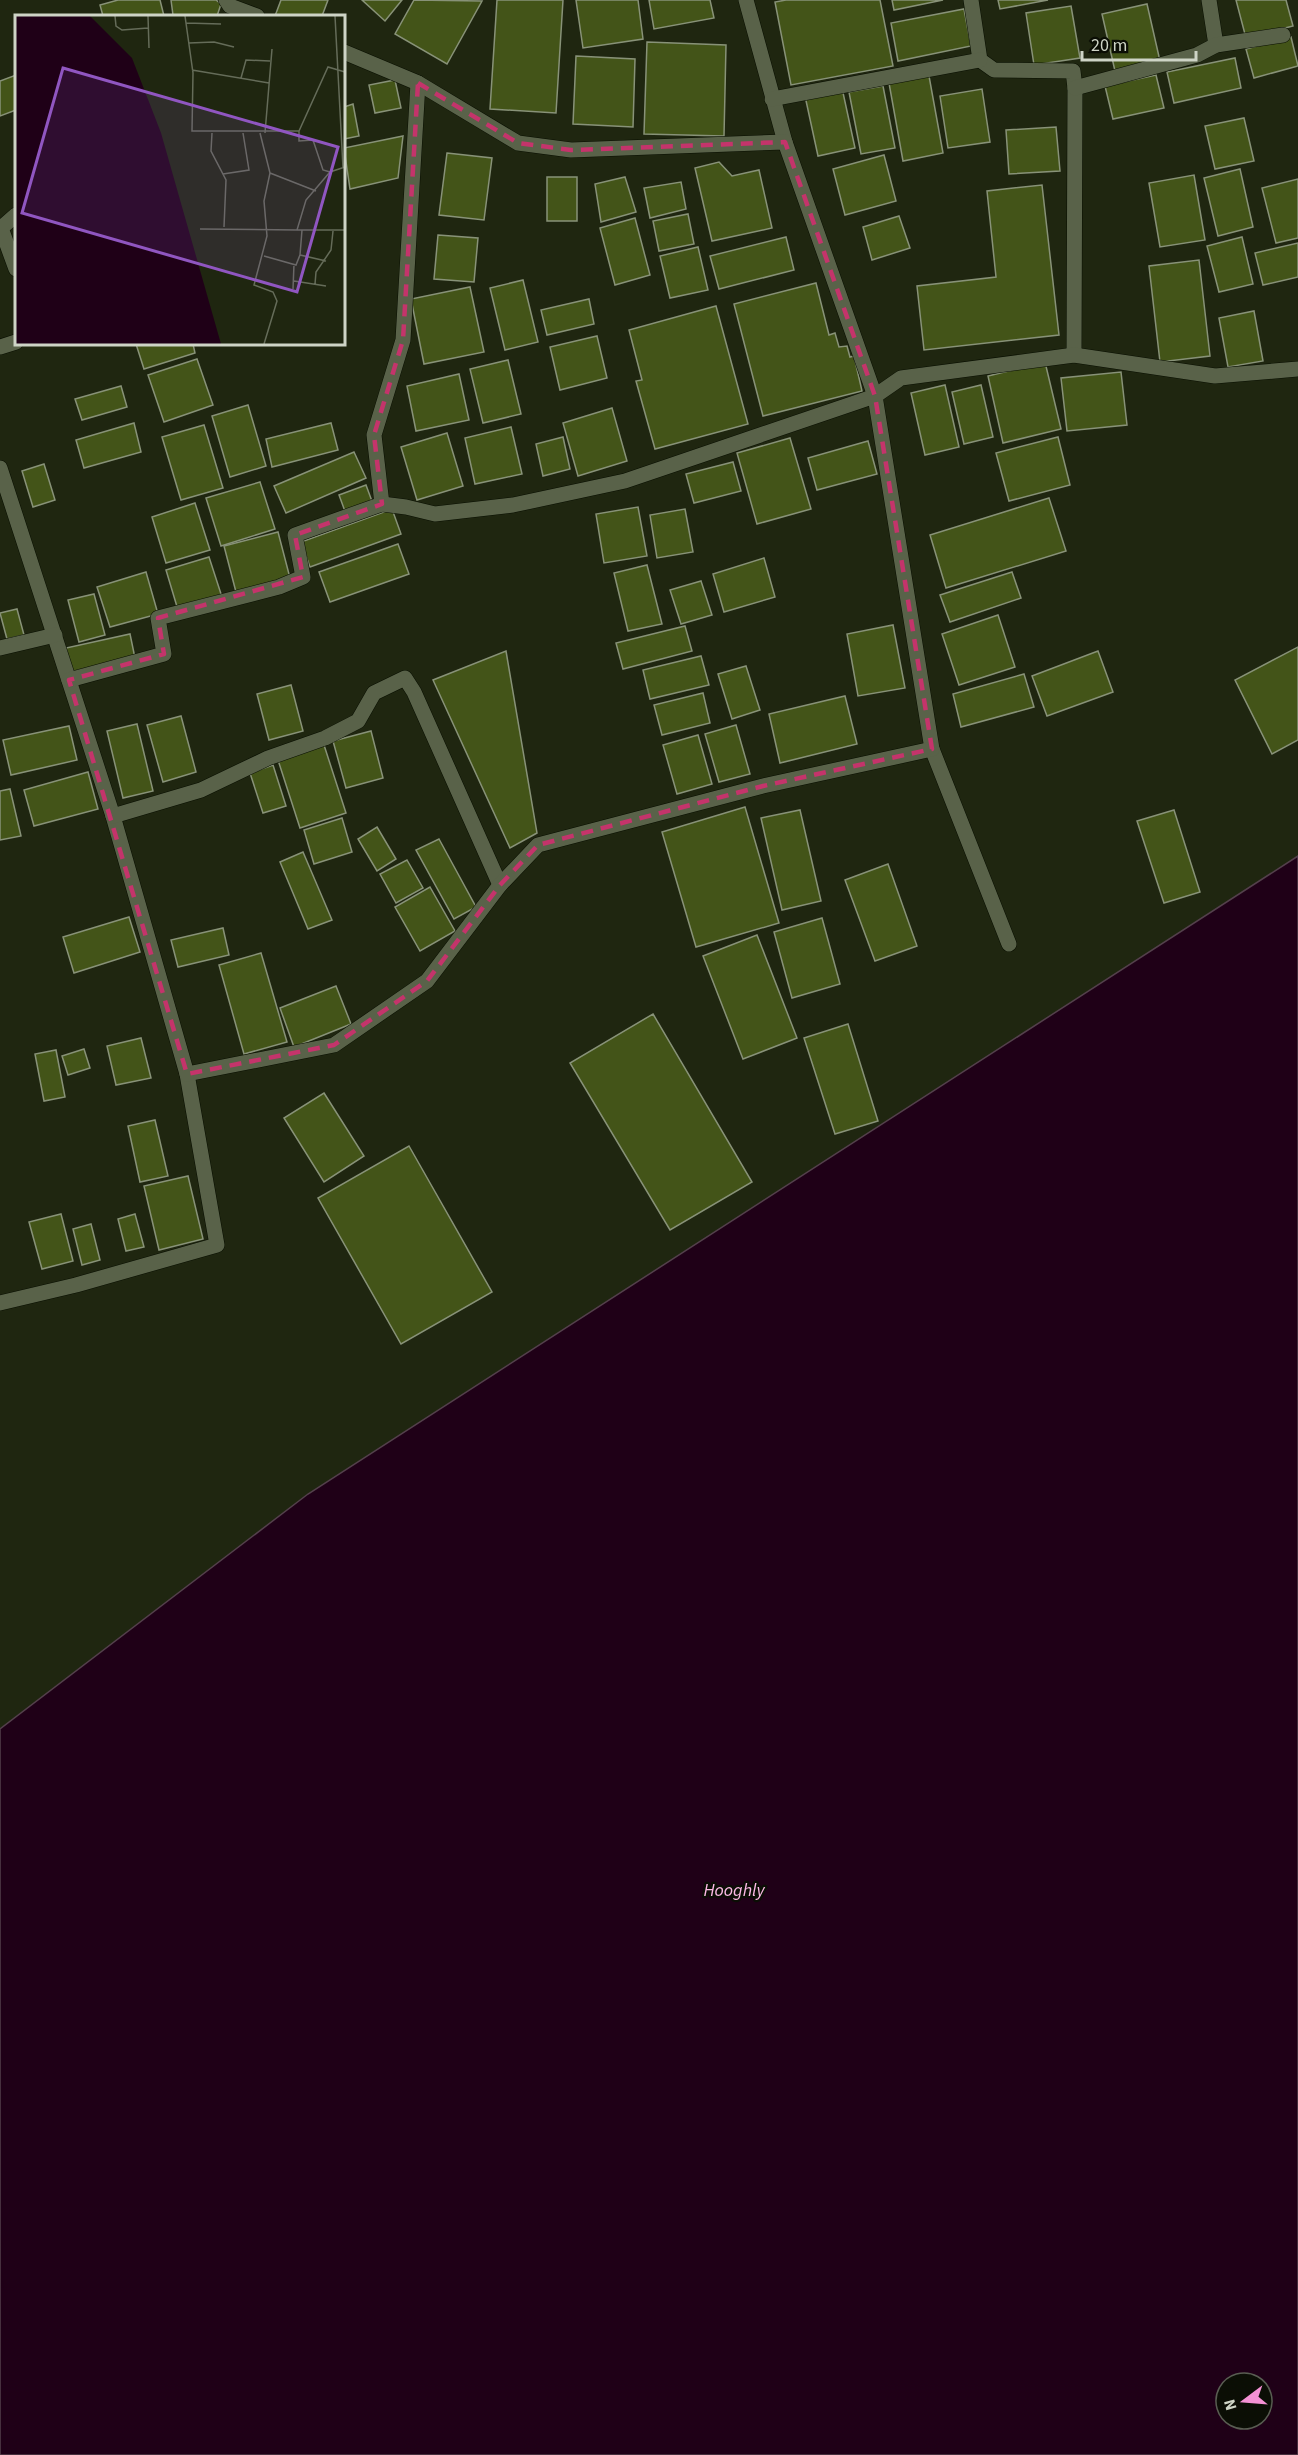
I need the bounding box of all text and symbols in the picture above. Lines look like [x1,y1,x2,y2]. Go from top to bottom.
inset map [15,15,345,345]
scale bar [1082,24,1196,62]
text: 20 m [1091,33,1127,58]
water label: Hooghly [703,1878,766,1903]
north arrow [1214,2371,1274,2431]
text: N [1219,2397,1243,2413]

